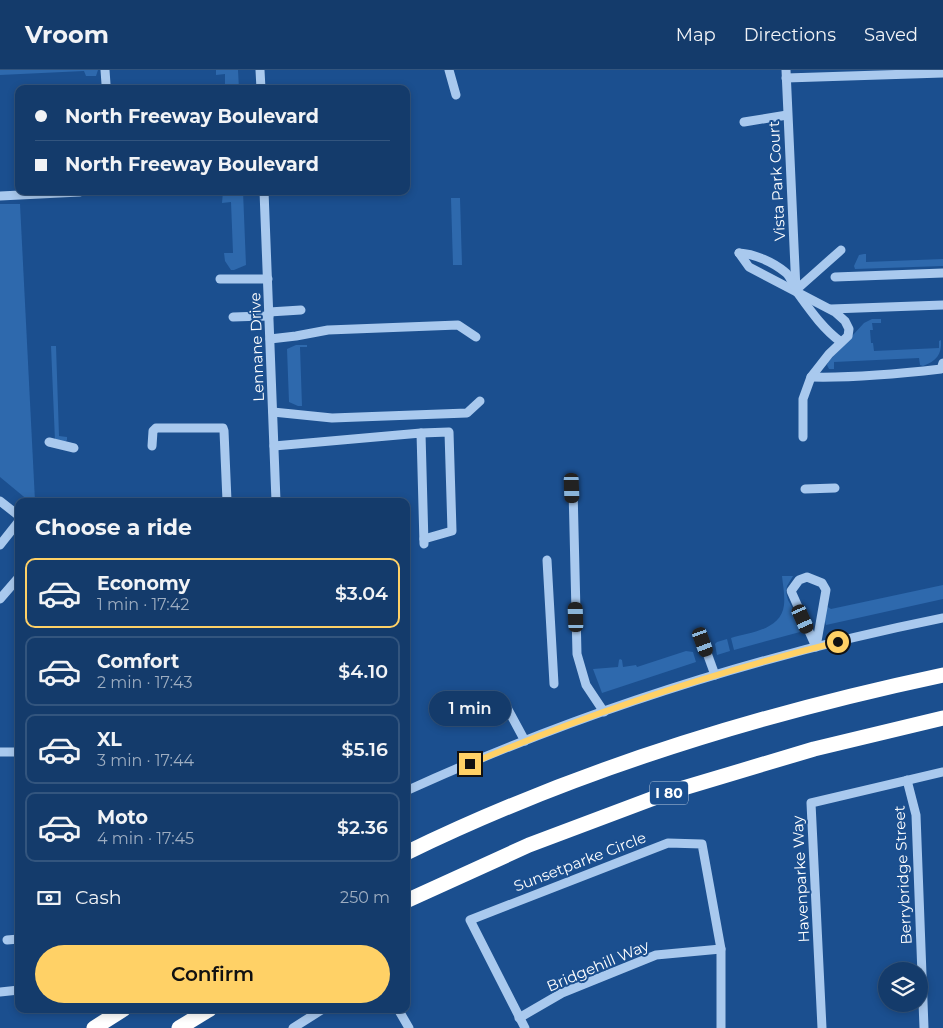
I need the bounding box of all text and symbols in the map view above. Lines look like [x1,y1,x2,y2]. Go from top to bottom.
text: Vroom [25,20,109,49]
text: Map [676,24,716,46]
text: Directions [744,24,836,46]
text: Saved [864,24,918,46]
text: North Freeway Boulevard [65,105,319,128]
street label: Vista Park Court [764,120,789,242]
text: North Freeway Boulevard [65,153,319,176]
street label: Lennane Drive [245,292,268,402]
car [563,473,580,503]
text: Choose a ride [35,514,192,541]
icon: car [37,571,82,616]
text: Economy [97,572,190,595]
text: $3.04 [335,582,388,605]
text: 1 min · 17:42 [97,595,189,614]
car [567,602,584,632]
car [790,602,815,636]
car [690,625,715,659]
route start [827,631,849,653]
icon: car [37,649,82,694]
text: Comfort [97,650,179,673]
text: $4.10 [338,660,388,683]
text: 2 min · 17:43 [97,673,192,692]
callout: 1 min [429,692,511,726]
text: 1 min [449,699,491,718]
icon: car [37,727,82,772]
text: XL [97,728,122,751]
text: $5.16 [341,738,388,761]
text: 3 min · 17:44 [97,751,194,770]
route end [459,753,481,775]
road number: I 80 [650,781,688,804]
icon: car [37,805,82,850]
street label: Berrybridge Street [889,805,916,945]
text: Moto [97,806,148,829]
street label: Havenparke Way [788,814,813,943]
text: $2.36 [337,816,388,839]
street label: Sunsetparke Circle [511,828,649,896]
text: 4 min · 17:45 [97,829,194,848]
icon: cash [35,884,63,912]
text: Cash [75,886,122,909]
text: 250 m [340,888,390,907]
street label: Bridgehill Way [544,935,653,996]
button: Confirm [35,945,390,1003]
map controls [878,962,928,1012]
button: layers [878,962,928,1012]

